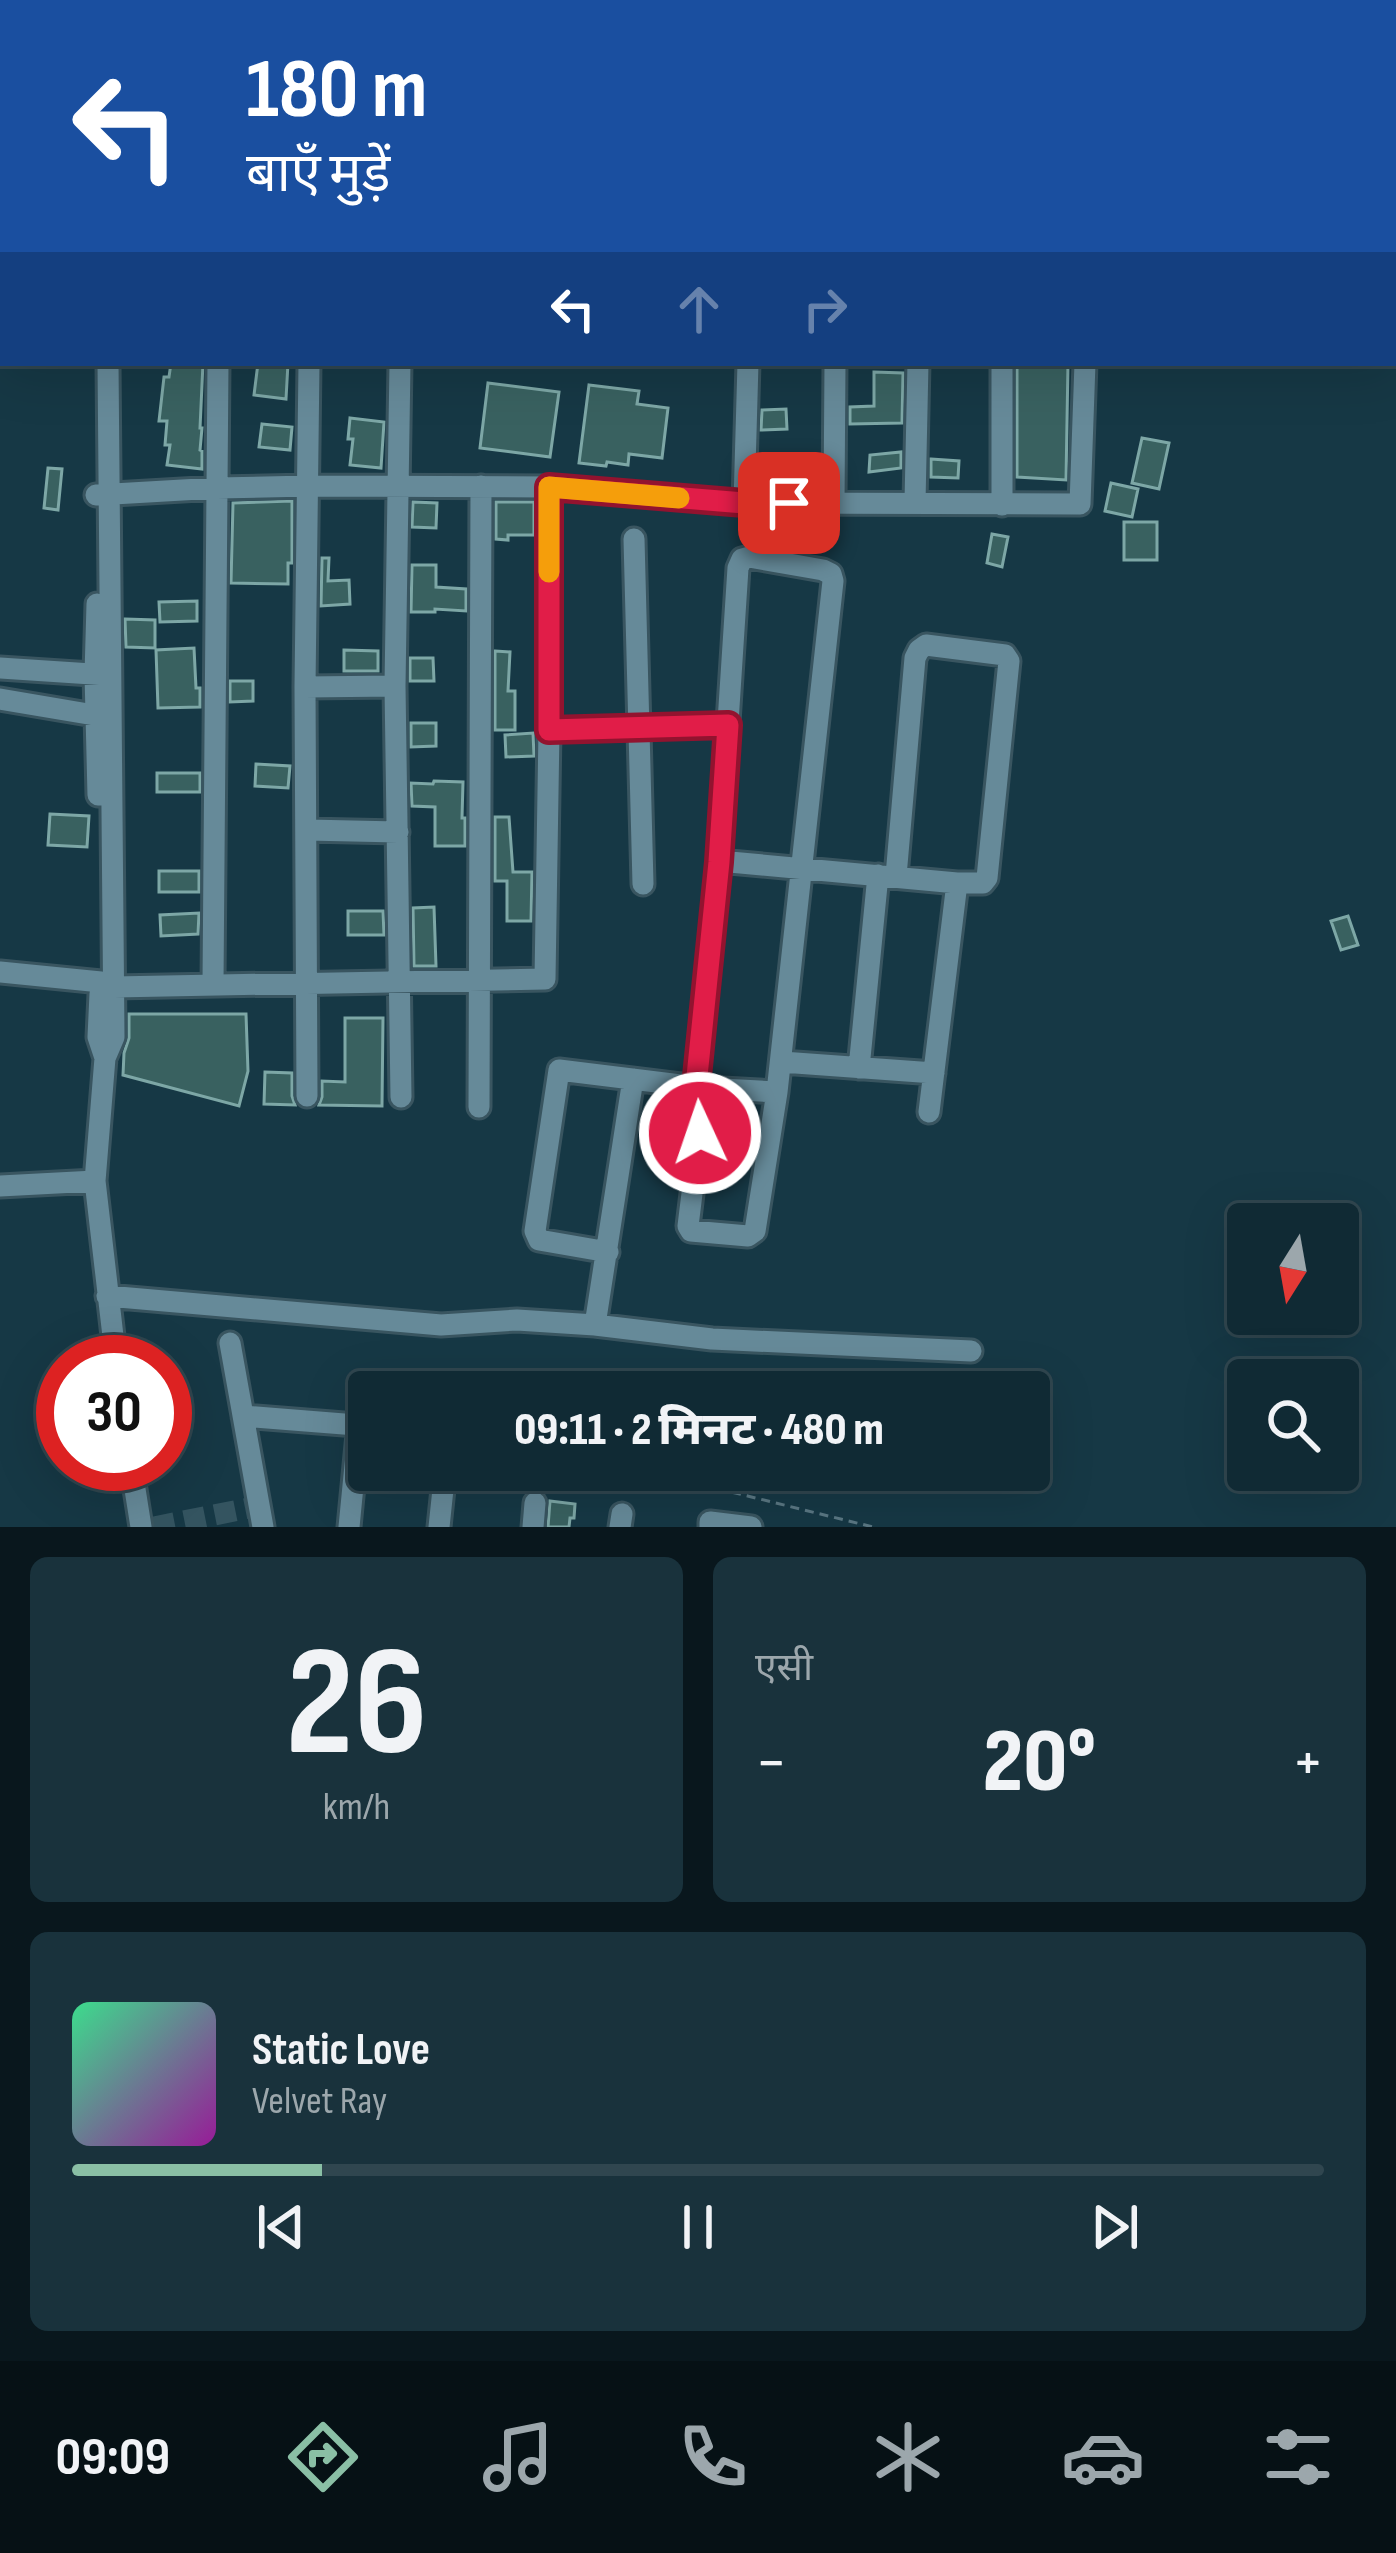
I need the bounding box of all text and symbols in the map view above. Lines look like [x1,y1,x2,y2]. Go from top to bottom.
text: 180 m [246,40,427,141]
icon: left [48,48,204,204]
text: बाएँ मुड़ें [246,142,390,207]
icon: left [540,276,606,342]
icon: ahead [666,276,732,342]
icon: right [792,276,858,342]
pin [738,452,840,554]
icon: arrive [756,470,822,536]
position arrow [637,1070,763,1196]
north arrow [1227,1203,1359,1335]
map controls [1227,1203,1359,1491]
speed limit sign: 30 [36,1335,192,1491]
button: search [1227,1359,1359,1491]
text: 09:11 · 2 मिनट · 480 m [514,1403,884,1458]
text: 26 [286,1612,427,1799]
text: एसी [755,1645,813,1692]
text: 20° [983,1709,1096,1817]
text: − [755,1724,787,1803]
text: + [1292,1724,1324,1803]
text: km/h [323,1784,390,1831]
text: Static Love [252,2023,430,2078]
text: Velvet Ray [252,2078,387,2125]
icon: previous [248,2194,314,2260]
icon: pause [665,2194,731,2260]
icon: next [1082,2194,1148,2260]
icon: directions [281,2415,365,2499]
icon: music [476,2415,560,2499]
icon: phone [671,2415,755,2499]
icon: climate [866,2415,950,2499]
icon: car [1061,2415,1145,2499]
icon: filters [1256,2415,1340,2499]
text: 09:09 [56,2425,170,2490]

